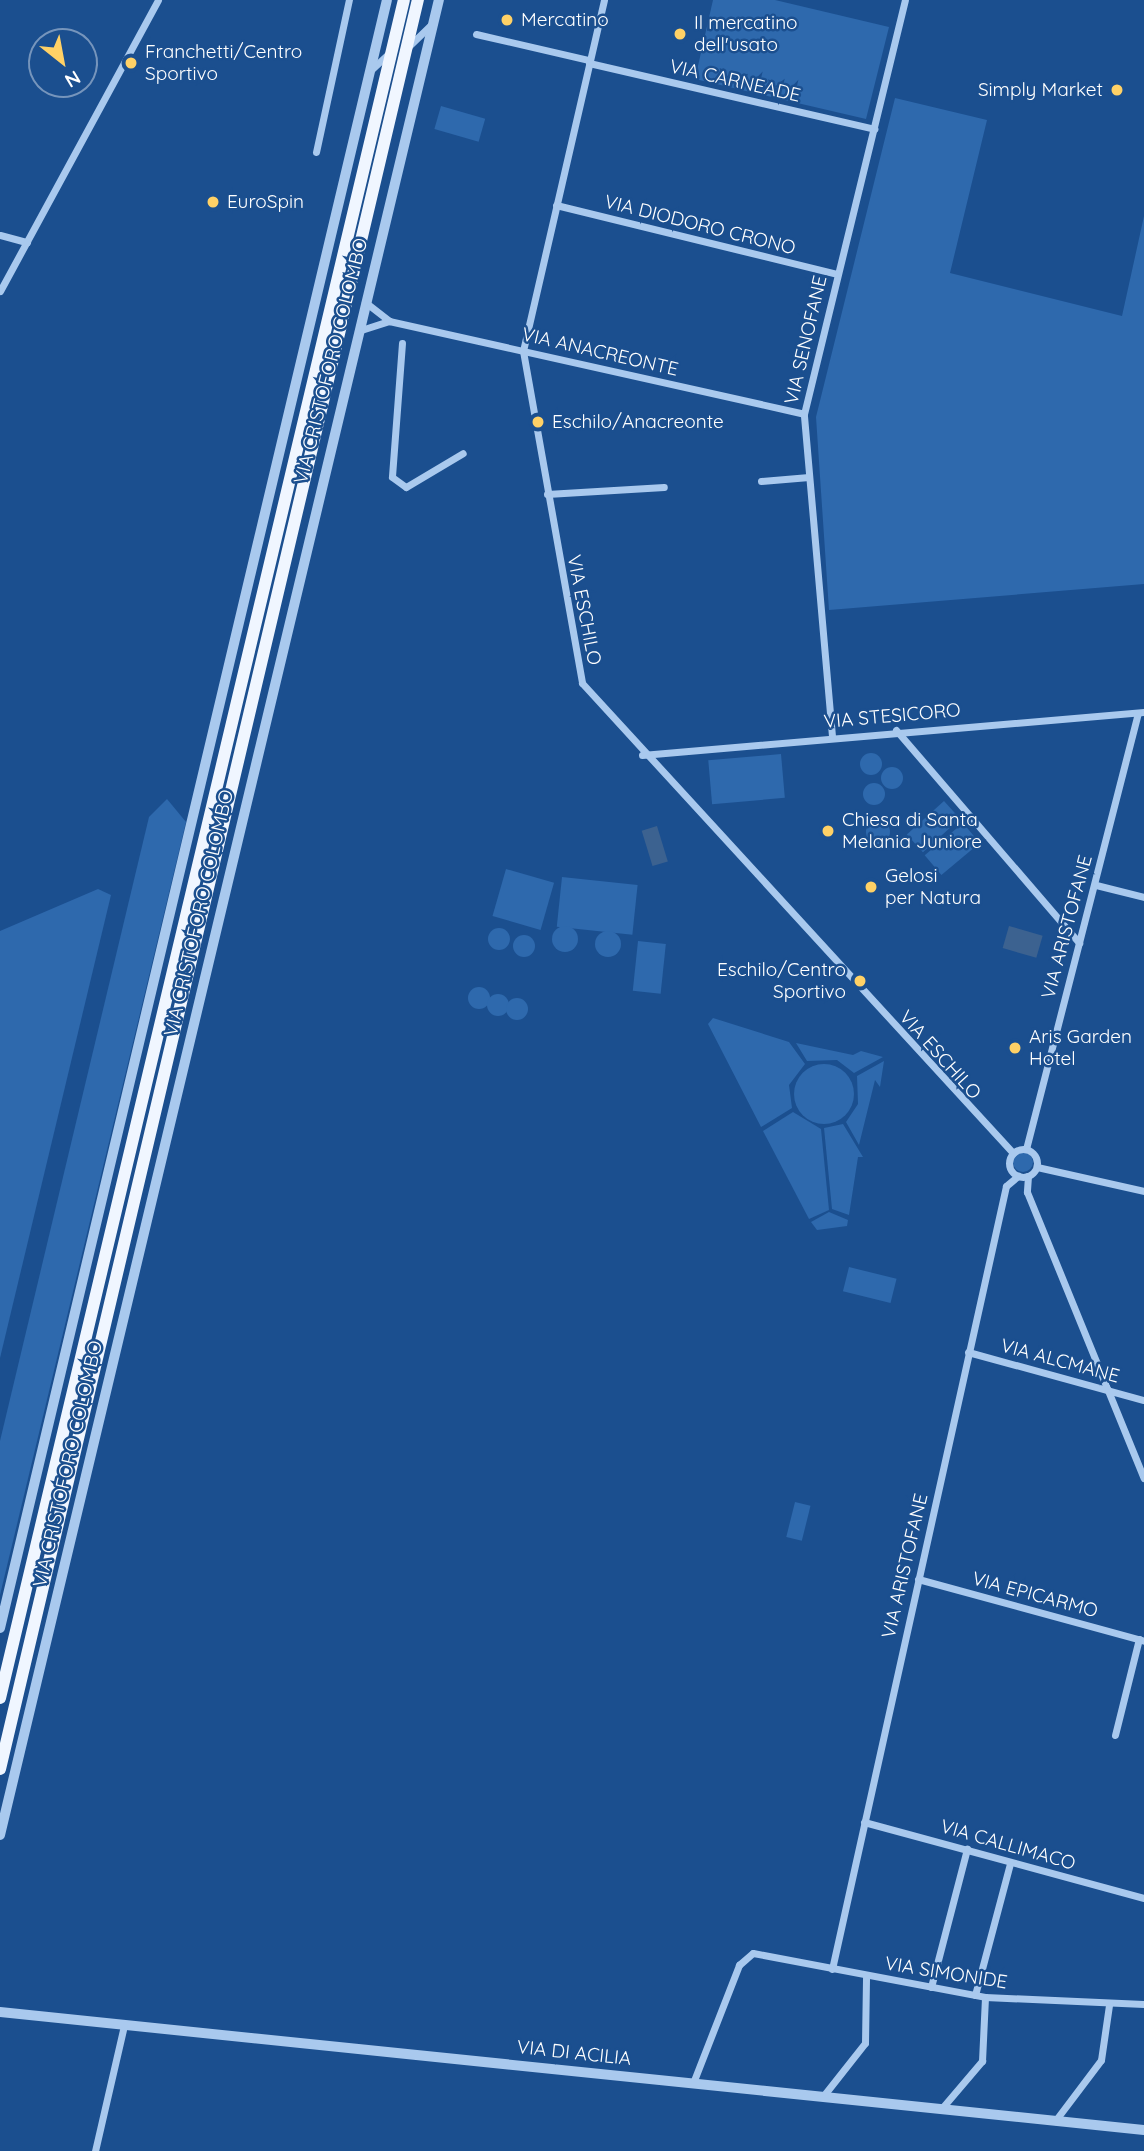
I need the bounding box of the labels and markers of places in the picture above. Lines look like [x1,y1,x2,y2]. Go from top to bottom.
place label: Mercatino [521,9,609,31]
marker: Mercatino [499,12,515,28]
place label: Il mercatino dell'usato [694,12,798,56]
marker: Il mercatino dell'usato [672,26,688,42]
place label: Franchetti/Centro Sportivo [145,41,302,85]
marker: Franchetti/Centro Sportivo [123,55,139,71]
place label: Simply Market [978,79,1103,101]
marker: Simply Market [1109,82,1125,98]
place label: EuroSpin [227,191,304,213]
marker: EuroSpin [205,194,221,210]
place label: Eschilo/Anacreonte [552,411,724,433]
marker: Eschilo/Anacreonte [530,414,546,430]
place label: Chiesa di Santa Melania Juniore [842,809,982,853]
marker: Chiesa di Santa Melania Juniore [820,823,836,839]
place label: Gelosi per Natura [885,865,981,909]
marker: Gelosi per Natura [863,879,879,895]
place label: Eschilo/Centro Sportivo [717,959,846,1003]
marker: Eschilo/Centro Sportivo [852,973,868,989]
place label: Aris Garden Hotel [1029,1026,1132,1070]
marker: Aris Garden Hotel [1007,1040,1023,1056]

